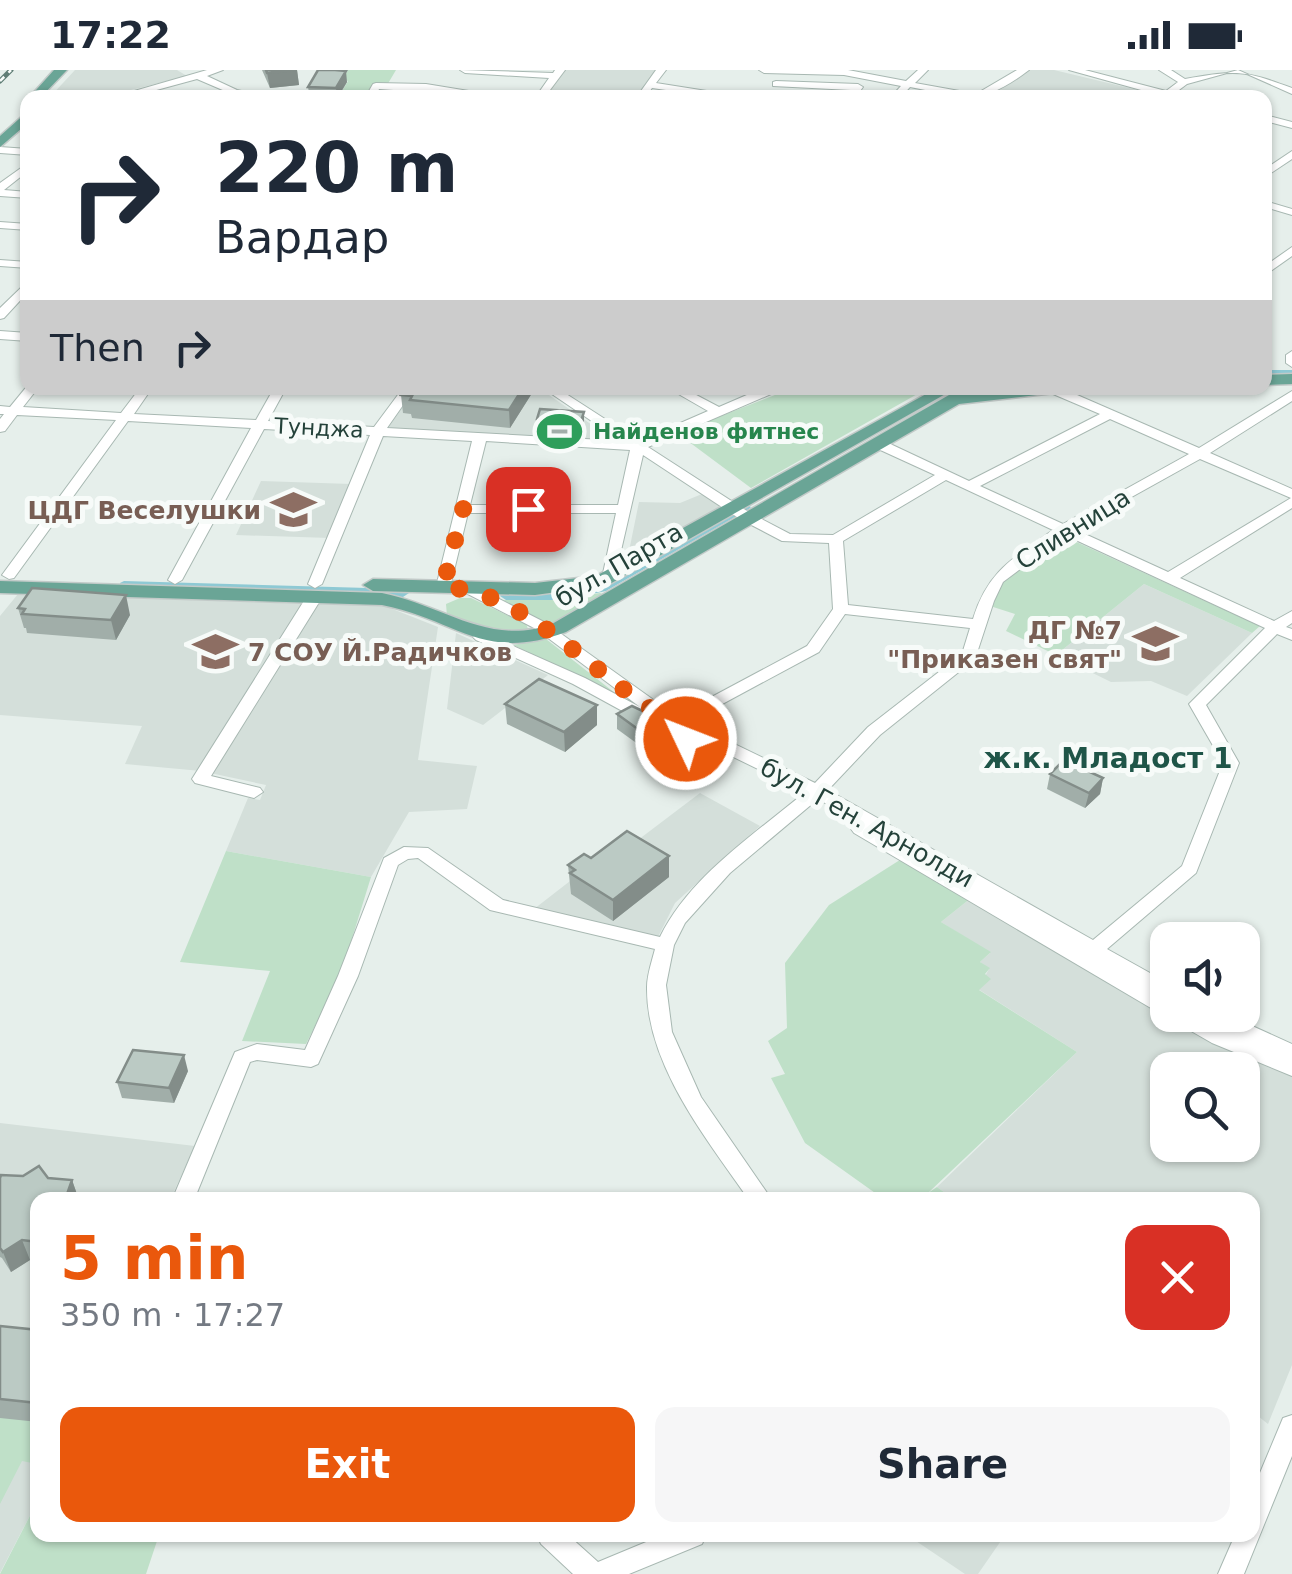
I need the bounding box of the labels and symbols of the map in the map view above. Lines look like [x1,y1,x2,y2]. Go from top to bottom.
sports icon: Найденов фитнес [536,407,584,455]
street label: Тунджа [273,413,364,443]
place label: Найденов фитнес [593,419,819,444]
pin [486,467,571,552]
street label: Сливница [1010,482,1136,576]
school or university icon: ЦДГ Веселушки [270,486,318,534]
place label: ЦДГ Веселушки [27,496,261,525]
street label: бул. Парта [550,517,688,613]
place label: ДГ №7 "Приказен свят" [887,616,1122,674]
school or university icon: ДГ №7 "Приказен свят" [1131,620,1179,668]
school or university icon: 7 СОУ Й.Радичков [191,628,239,676]
place label: 7 СОУ Й.Радичков [248,638,512,667]
position arrow [634,687,738,791]
district label: ж.к. Младост 1 [983,742,1233,775]
street label: бул. Ген. Арнолди [755,752,979,894]

